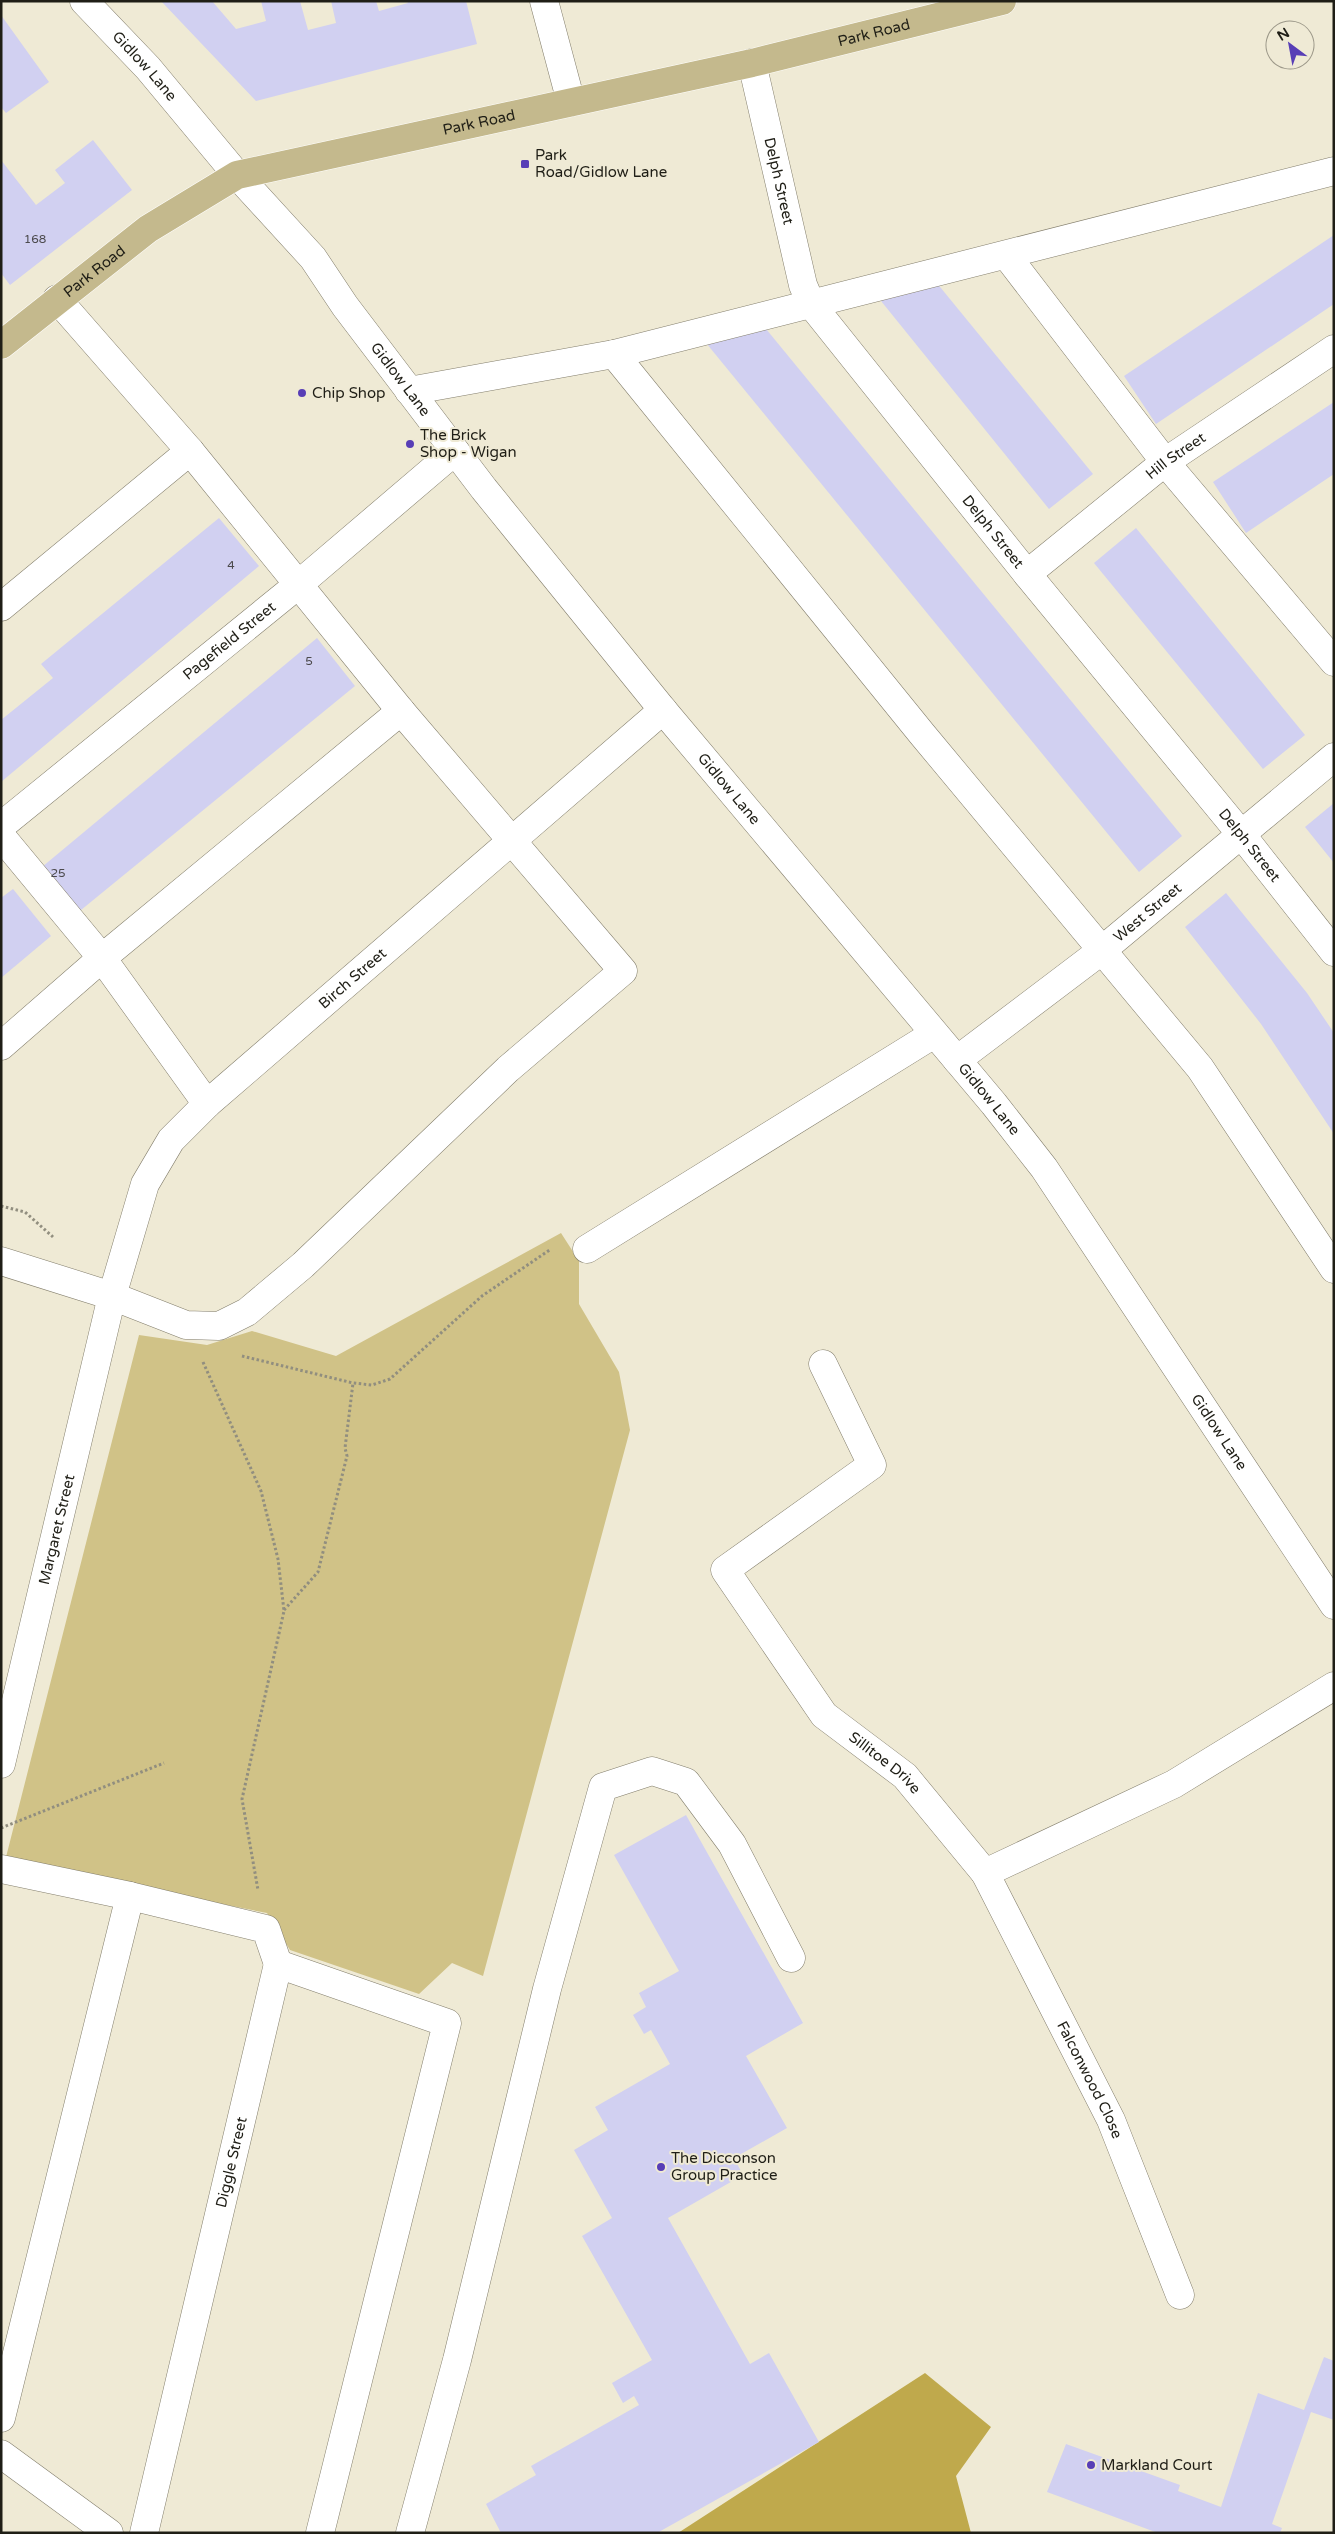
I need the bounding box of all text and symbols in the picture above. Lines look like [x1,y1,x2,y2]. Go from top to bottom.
street label: Park Road [836,15,912,50]
north arrow [1265,20,1315,70]
text: N [1274,24,1293,45]
street label: Gidlow Lane [109,27,181,105]
street label: Park Road [441,106,517,139]
street label: Delph Street [760,136,798,226]
place label: Park Road/Gidlow Lane [535,146,667,181]
marker: Park Road/Gidlow Lane [519,158,531,170]
house number: 168 [24,232,46,246]
street label: Park Road [60,241,129,301]
street label: Gidlow Lane [367,339,434,420]
place label: Chip Shop [312,384,386,402]
marker: Chip Shop [296,387,308,399]
place label: The Brick Shop - Wigan [420,426,517,461]
street label: Hill Street [1142,428,1209,483]
marker: The Brick Shop - Wigan [404,438,416,450]
street label: Delph Street [958,491,1028,572]
house number: 4 [227,558,235,572]
street label: Pagefield Street [179,598,279,684]
house number: 5 [305,654,313,668]
street label: Gidlow Lane [694,749,764,828]
street label: Delph Street [1215,805,1284,886]
house number: 25 [50,866,66,880]
street label: West Street [1110,879,1185,946]
street label: Birch Street [315,944,390,1012]
street label: Gidlow Lane [954,1059,1024,1139]
street label: Gidlow Lane [1187,1391,1251,1474]
street label: Margaret Street [35,1472,78,1587]
street label: Sillitoe Drive [845,1728,925,1797]
street label: Falconwood Close [1053,2018,1126,2141]
street label: Diggle Street [212,2115,251,2209]
place label: The Dicconson Group Practice [671,2149,778,2184]
marker: The Dicconson Group Practice [655,2161,667,2173]
place label: Markland Court [1101,2456,1213,2474]
marker: Markland Court [1085,2459,1097,2471]

